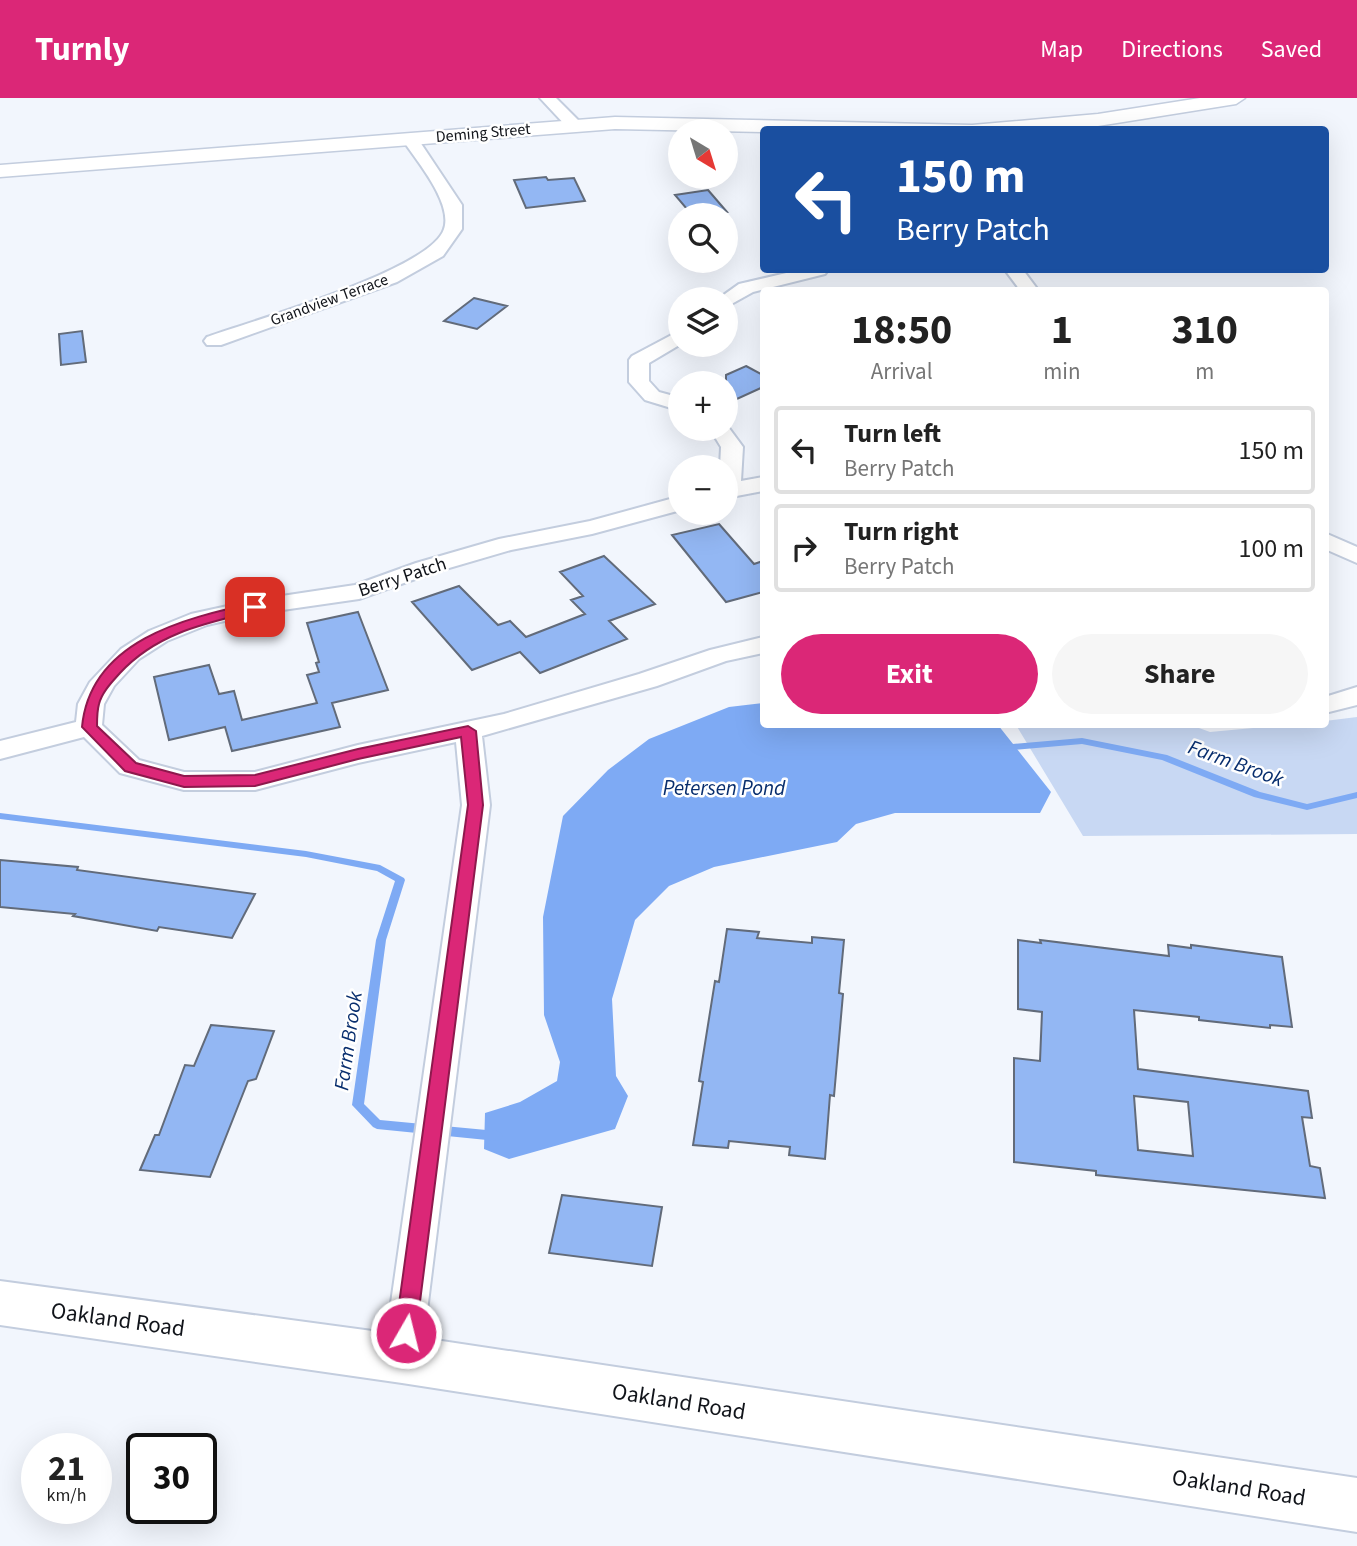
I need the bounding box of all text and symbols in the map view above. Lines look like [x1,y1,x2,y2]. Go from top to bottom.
text: Turnly [35,26,129,73]
text: Map [1040,32,1083,67]
text: Directions [1121,32,1223,67]
text: Saved [1261,32,1322,67]
street label: Deming Street [435,118,532,148]
north arrow [668,119,738,189]
map controls [668,119,738,525]
text: 150 m [896,142,1025,212]
icon: left [781,154,872,245]
button: search [668,203,738,273]
text: Berry Patch [896,207,1050,253]
street label: Grandview Terrace [267,268,391,331]
button: layers [668,287,738,357]
text: 18:50 [851,300,952,360]
text: 1 [1051,300,1073,360]
text: 310 [1171,300,1238,360]
text: Arrival [871,355,933,388]
text: min [1043,355,1081,388]
text: m [1195,355,1214,388]
button: + [668,371,738,441]
text: Turn left [844,415,941,452]
icon: left [785,431,823,469]
text: 150 m [1238,432,1304,469]
text: Berry Patch [844,452,955,485]
button: − [668,455,738,525]
text: Turn right [844,513,959,550]
icon: right [785,529,823,567]
text: 100 m [1238,530,1304,567]
street label: Berry Patch [355,550,450,604]
text: Berry Patch [844,550,955,583]
pin [225,577,285,637]
icon: arrive [236,588,274,626]
button: Exit [781,634,1038,714]
button: Share [1052,634,1308,714]
water label: Farm Brook [1184,732,1289,794]
water label: Petersen Pond [663,773,786,803]
water label: Farm Brook [326,989,370,1092]
street label: Oakland Road [49,1294,187,1345]
position arrow [369,1296,443,1370]
street label: Oakland Road [610,1375,748,1428]
speed limit sign: 30 [126,1433,217,1524]
text: 21 [48,1444,85,1494]
street label: Oakland Road [1170,1461,1308,1514]
text: km/h [47,1483,86,1508]

